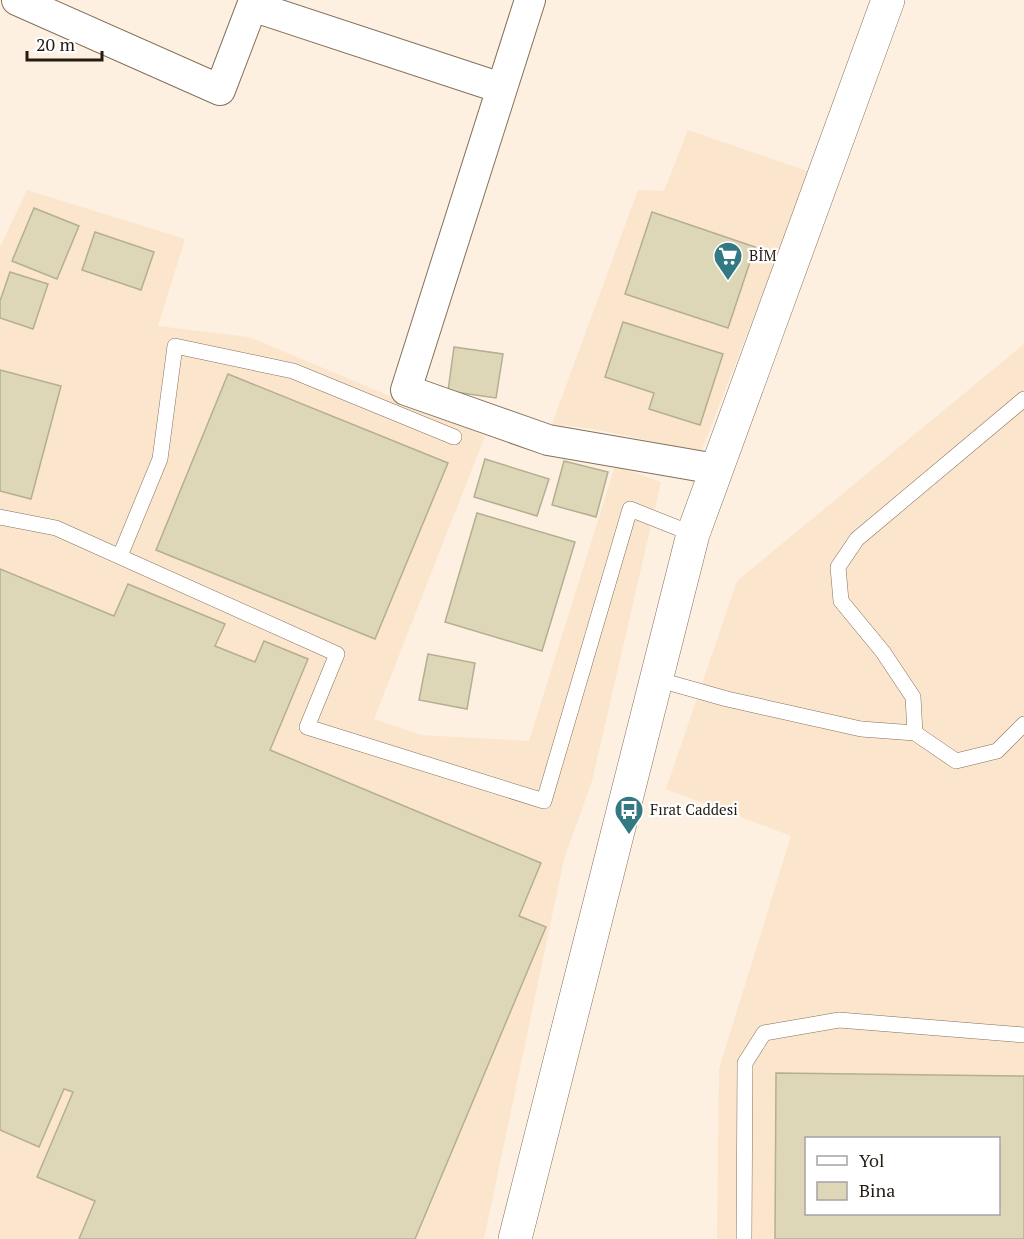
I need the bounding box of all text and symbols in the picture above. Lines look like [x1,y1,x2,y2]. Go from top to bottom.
scale bar [27,24,102,62]
text: 20 m [36,32,76,56]
supermarket icon: BİM [712,240,744,282]
place label: BİM [749,245,777,265]
bus stop icon: Fırat Caddesi [613,794,645,836]
place label: Fırat Caddesi [650,799,738,819]
legend [805,1137,1000,1215]
text: Yol [859,1148,884,1172]
text: Bina [859,1178,895,1202]

